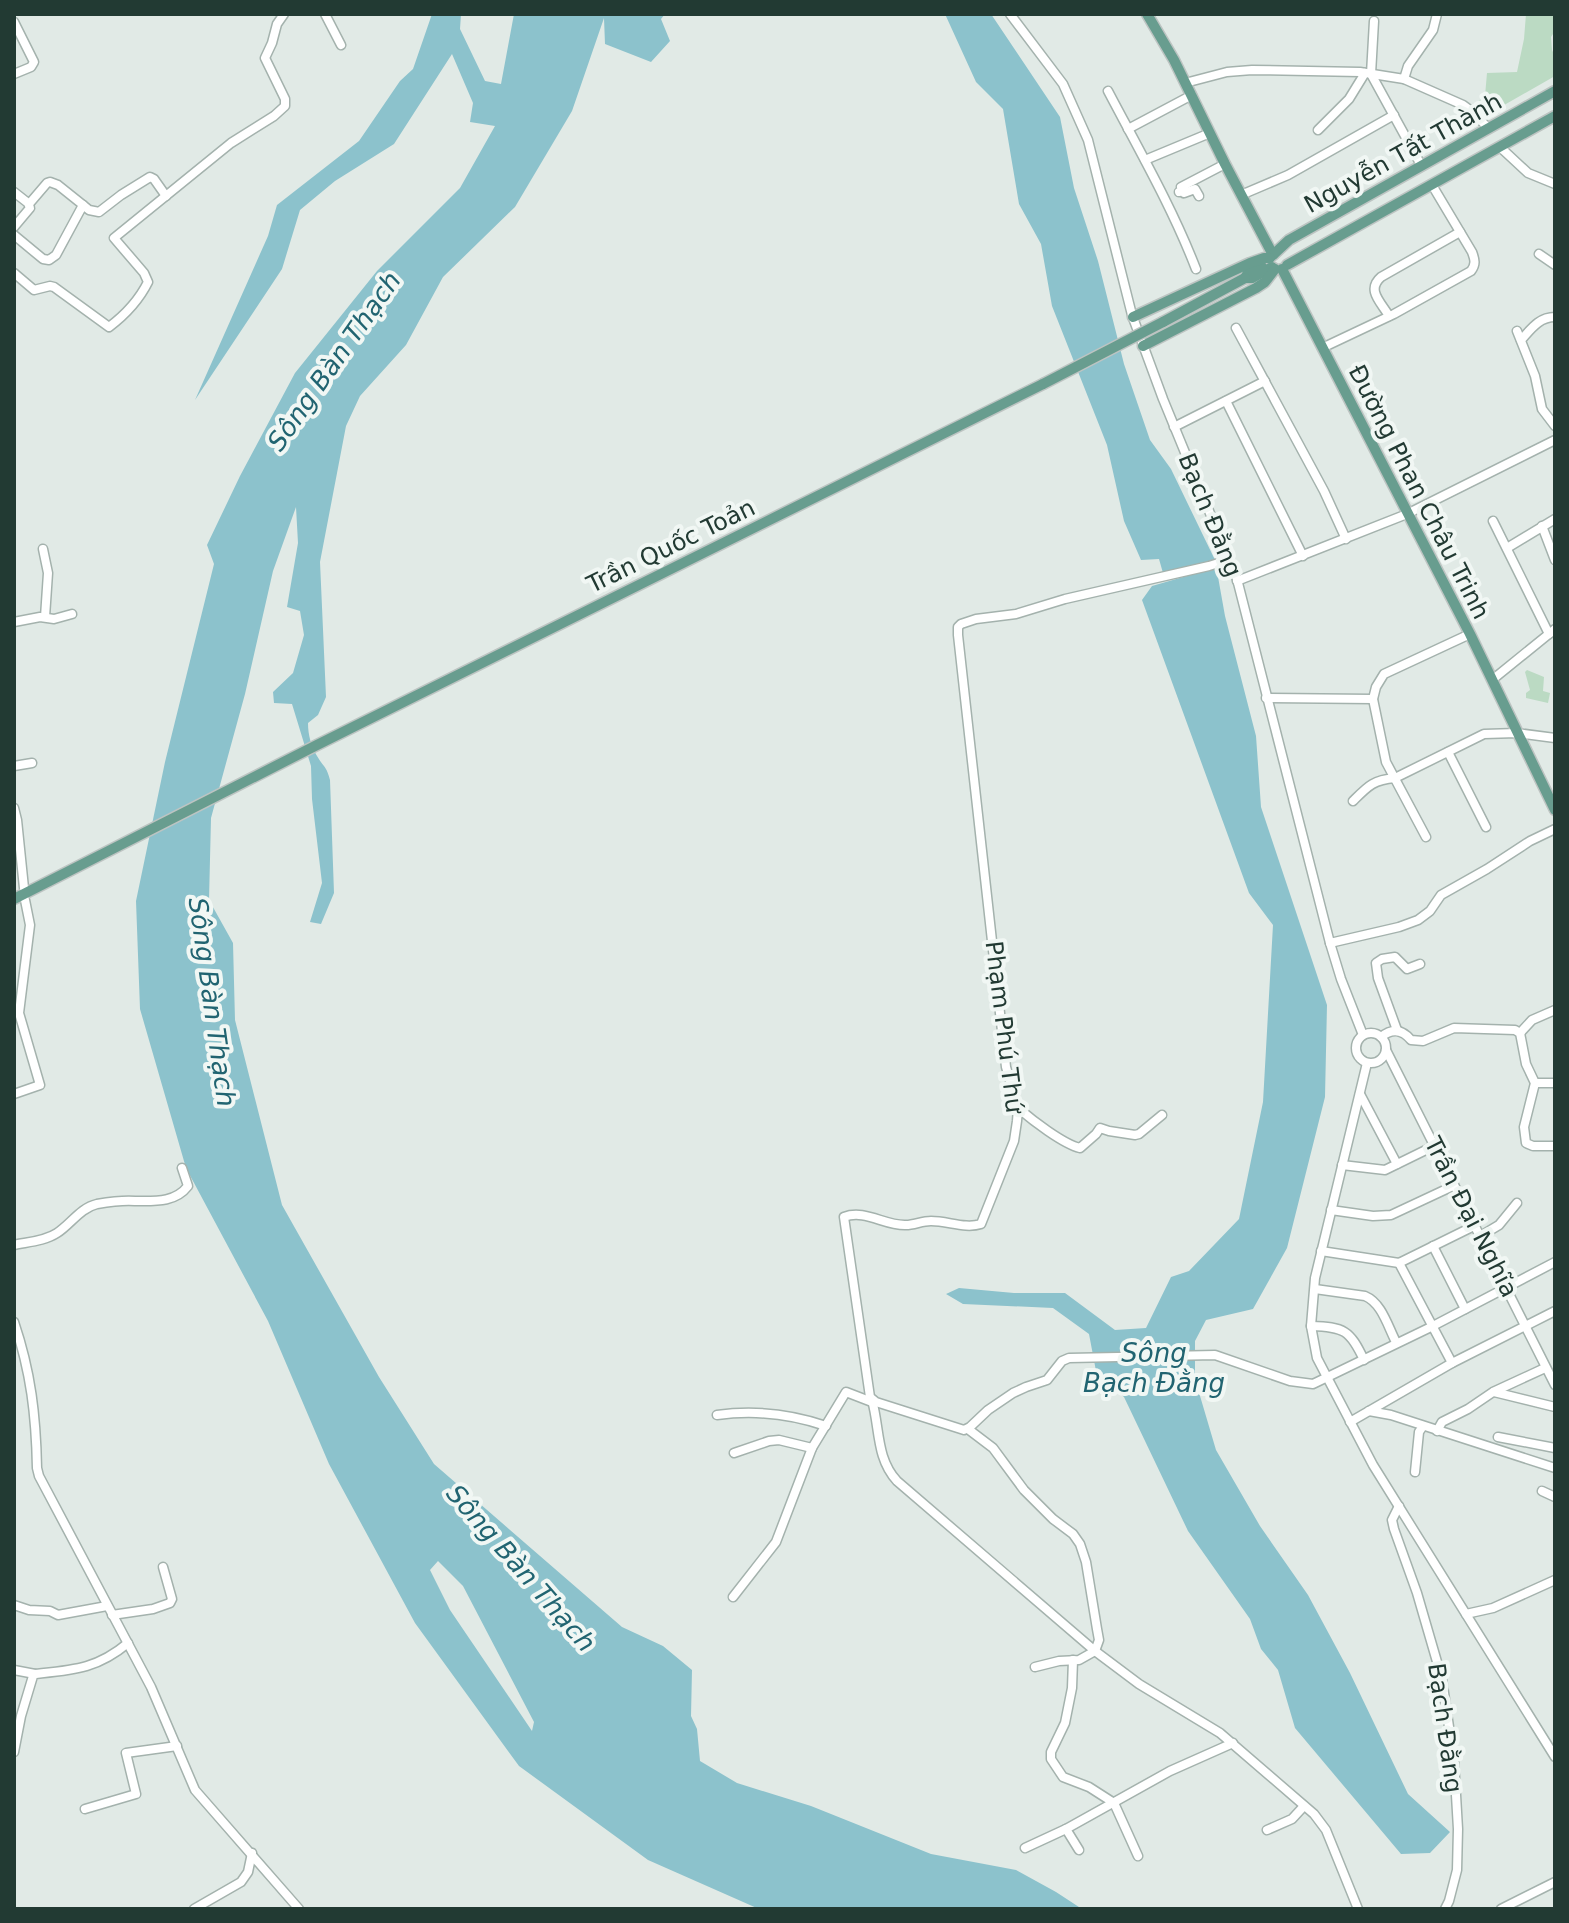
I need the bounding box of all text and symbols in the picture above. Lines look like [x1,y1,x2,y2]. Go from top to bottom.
street label: Nguyễn Tất Thành [1299,86,1507,219]
water label: Sông Bàn Thạch [261,266,407,456]
street label: Đường Phan Châu Trinh [1343,360,1495,624]
street label: Bạch Đằng [1172,449,1248,581]
street label: Trần Quốc Toản [582,493,760,599]
water label: Sông Bàn Thạch [182,895,242,1109]
street label: Phạm Phú Thứ [980,939,1029,1116]
street label: Trần Đại Nghĩa [1418,1131,1523,1302]
water label: Sông Bạch Đằng [1083,1338,1225,1398]
water label: Sông Bàn Thạch [440,1478,602,1658]
street label: Bạch Đằng [1422,1661,1469,1795]

